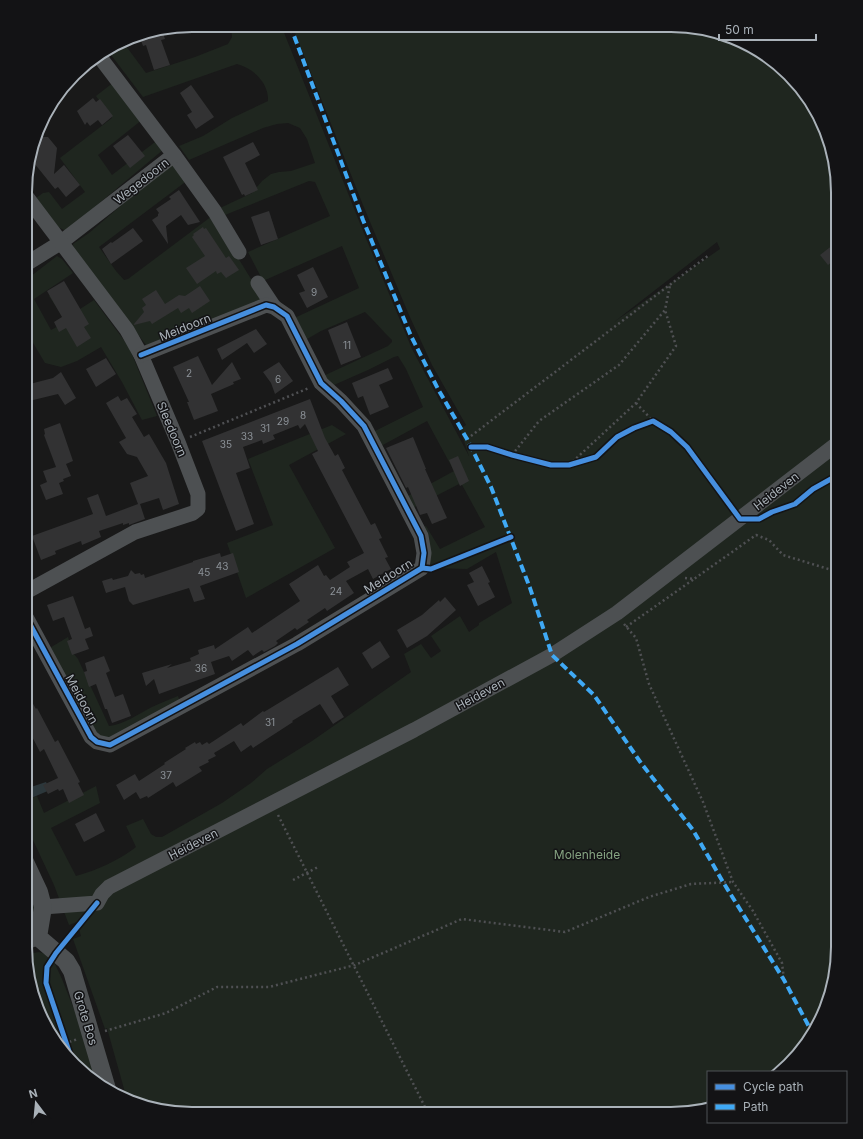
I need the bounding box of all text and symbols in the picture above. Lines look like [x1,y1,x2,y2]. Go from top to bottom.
scale bar [719,16,816,42]
text: 50 m [725,22,754,37]
street label: Wegedoorn [110,155,172,207]
house number: 9 [311,286,317,298]
street label: Meidoorn [157,310,213,344]
house number: 11 [343,339,351,351]
house number: 2 [186,367,192,379]
house number: 6 [275,373,281,385]
street label: Sleedoorn [154,399,190,459]
house number: 8 [300,409,306,421]
house number: 29 [277,415,289,427]
house number: 31 [260,422,270,434]
house number: 33 [241,430,253,442]
house number: 35 [220,438,232,450]
street label: Heideven [750,469,802,513]
street label: Meidoorn [361,555,415,597]
house number: 43 [216,560,228,572]
house number: 45 [198,566,210,578]
house number: 24 [330,585,342,597]
house number: 36 [195,662,207,674]
street label: Meidoorn [62,672,102,726]
street label: Heideven [453,674,507,714]
house number: 31 [265,716,275,728]
house number: 37 [160,769,172,781]
street label: Heideven [166,825,220,863]
park label: Molenheide [554,847,620,862]
street label: Grote Bos [71,989,101,1047]
legend [707,1071,847,1123]
text: Cycle path [743,1079,804,1094]
north arrow [16,1083,56,1123]
text: N [27,1086,39,1101]
text: Path [743,1099,768,1114]

